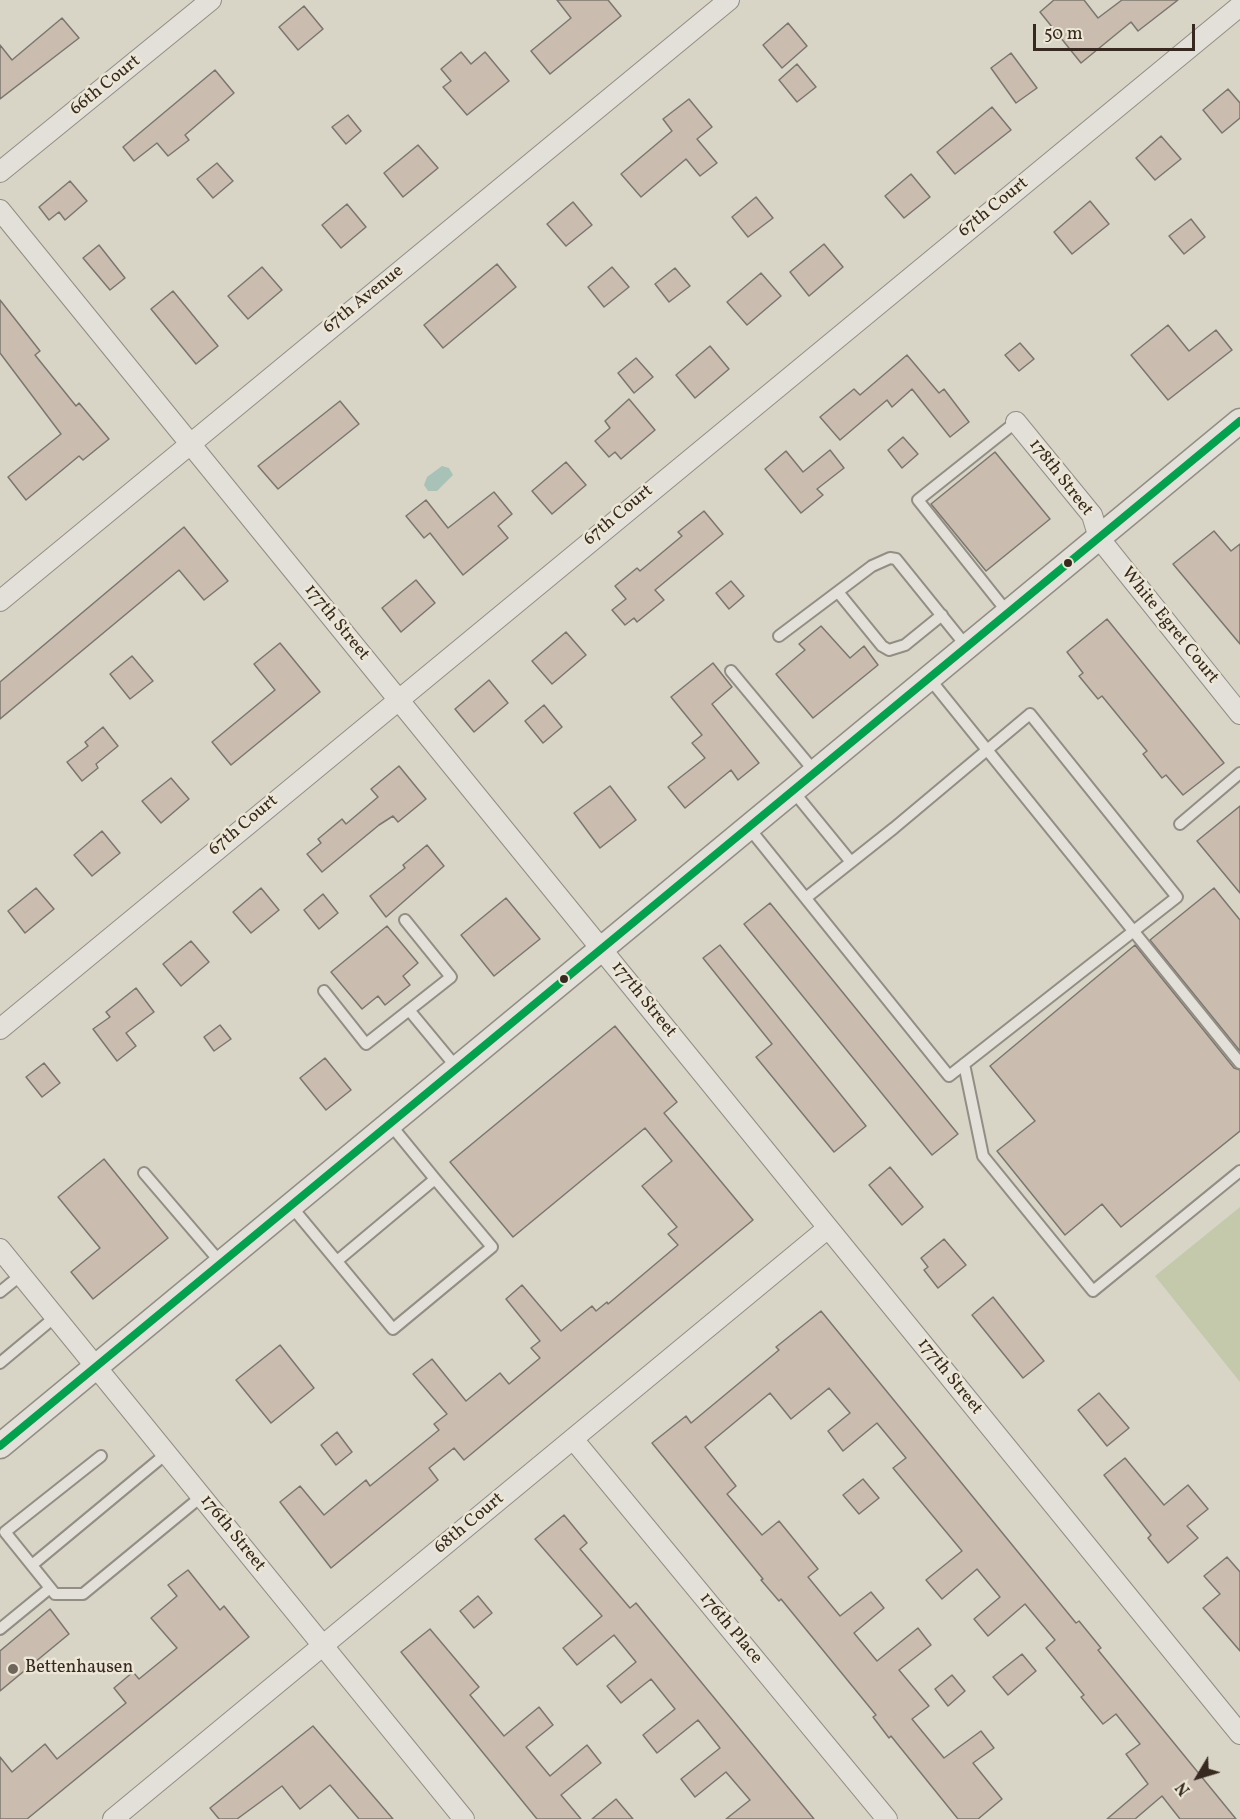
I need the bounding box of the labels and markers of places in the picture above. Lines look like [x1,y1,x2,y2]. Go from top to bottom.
unlabelled marker [1062,557,1074,569]
unlabelled marker [558,973,570,985]
place label: Bettenhausen [25,1658,133,1680]
marker: Bettenhausen [6,1662,20,1676]

